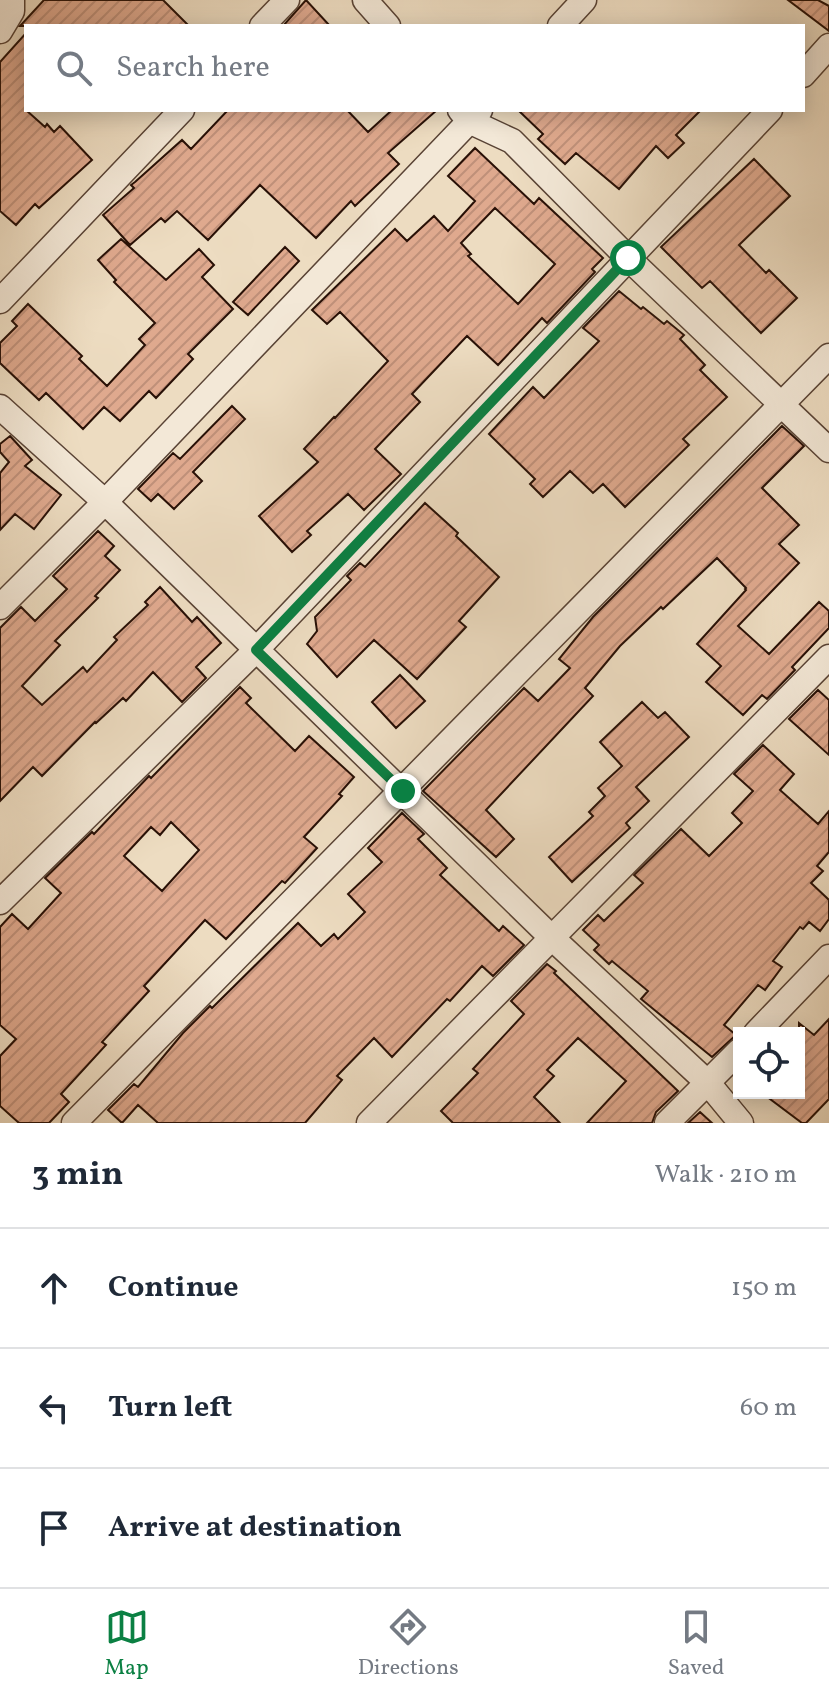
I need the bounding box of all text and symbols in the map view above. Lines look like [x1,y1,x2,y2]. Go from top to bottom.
search box [24,24,805,112]
icon: search [52,46,96,90]
text: Search here [116,47,270,89]
route start [610,240,646,276]
route end [385,773,421,809]
map controls [733,1027,805,1099]
button: locate [733,1027,805,1099]
text: 3 min [32,1152,123,1199]
text: Walk · 210 m [654,1157,797,1193]
icon: ahead [32,1266,76,1310]
text: Continue [108,1267,239,1309]
text: 150 m [731,1270,797,1306]
icon: left [32,1386,76,1430]
text: Turn left [108,1387,232,1429]
text: 60 m [740,1390,797,1426]
icon: arrive [32,1506,76,1550]
text: Arrive at destination [108,1507,402,1549]
tab: Map [105,1605,149,1684]
tab: Directions [358,1605,459,1684]
tab: Saved [668,1605,724,1684]

